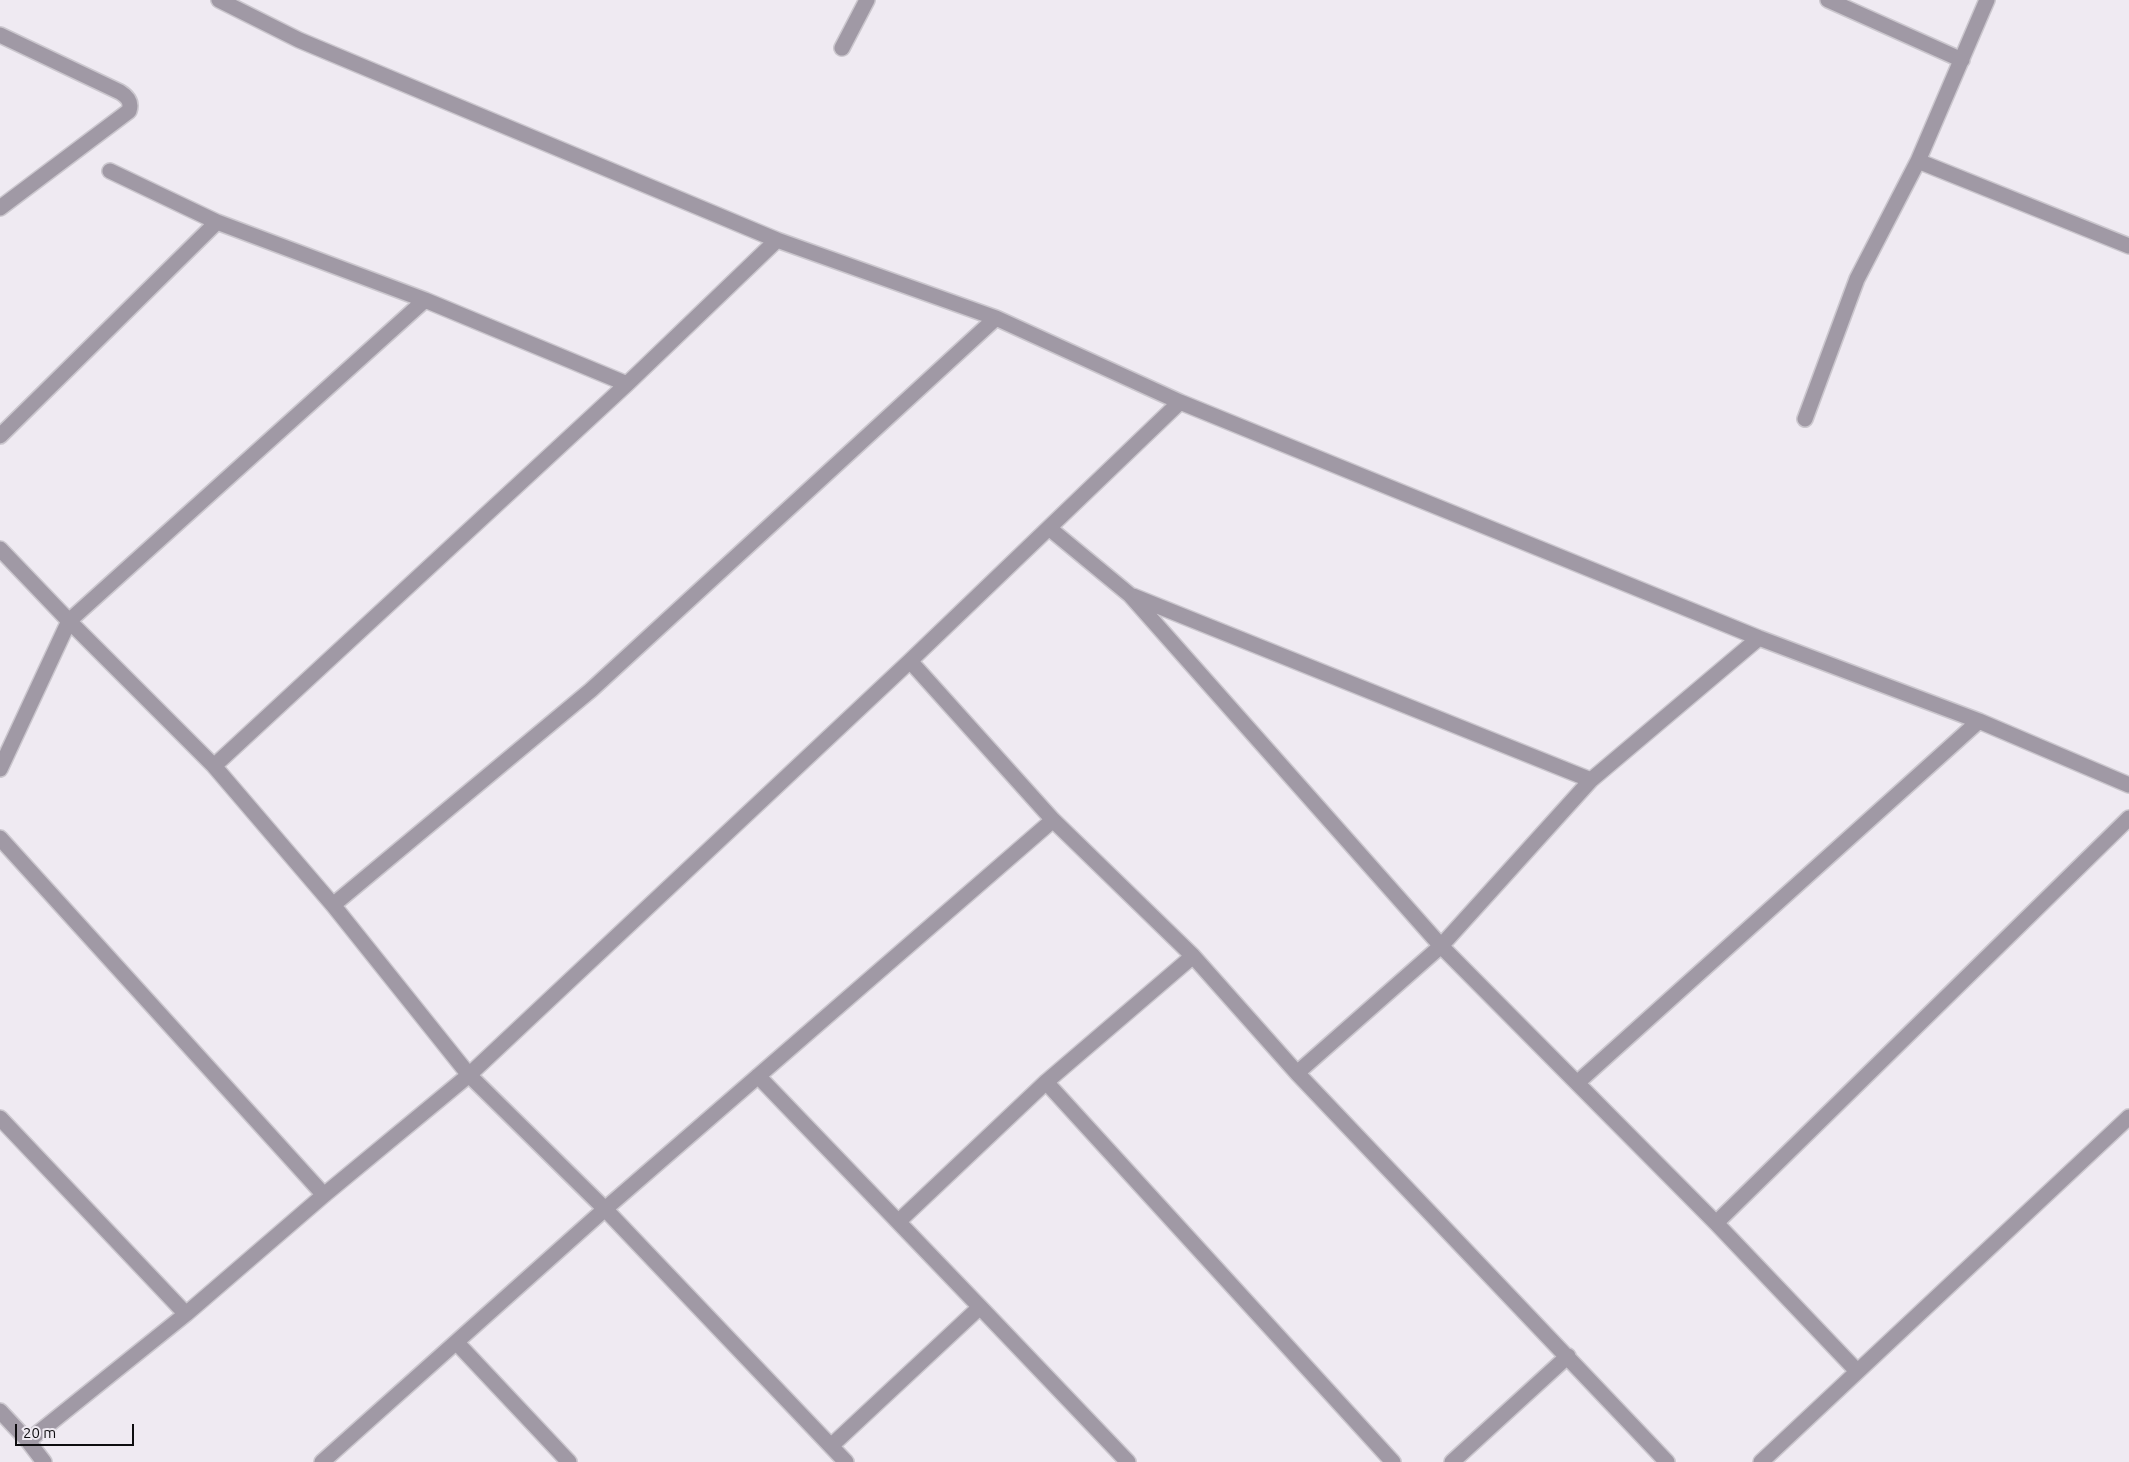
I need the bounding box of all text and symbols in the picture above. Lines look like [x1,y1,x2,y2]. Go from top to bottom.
scale bar [18,1414,136,1446]
text: 20 m [23,1424,56,1441]

